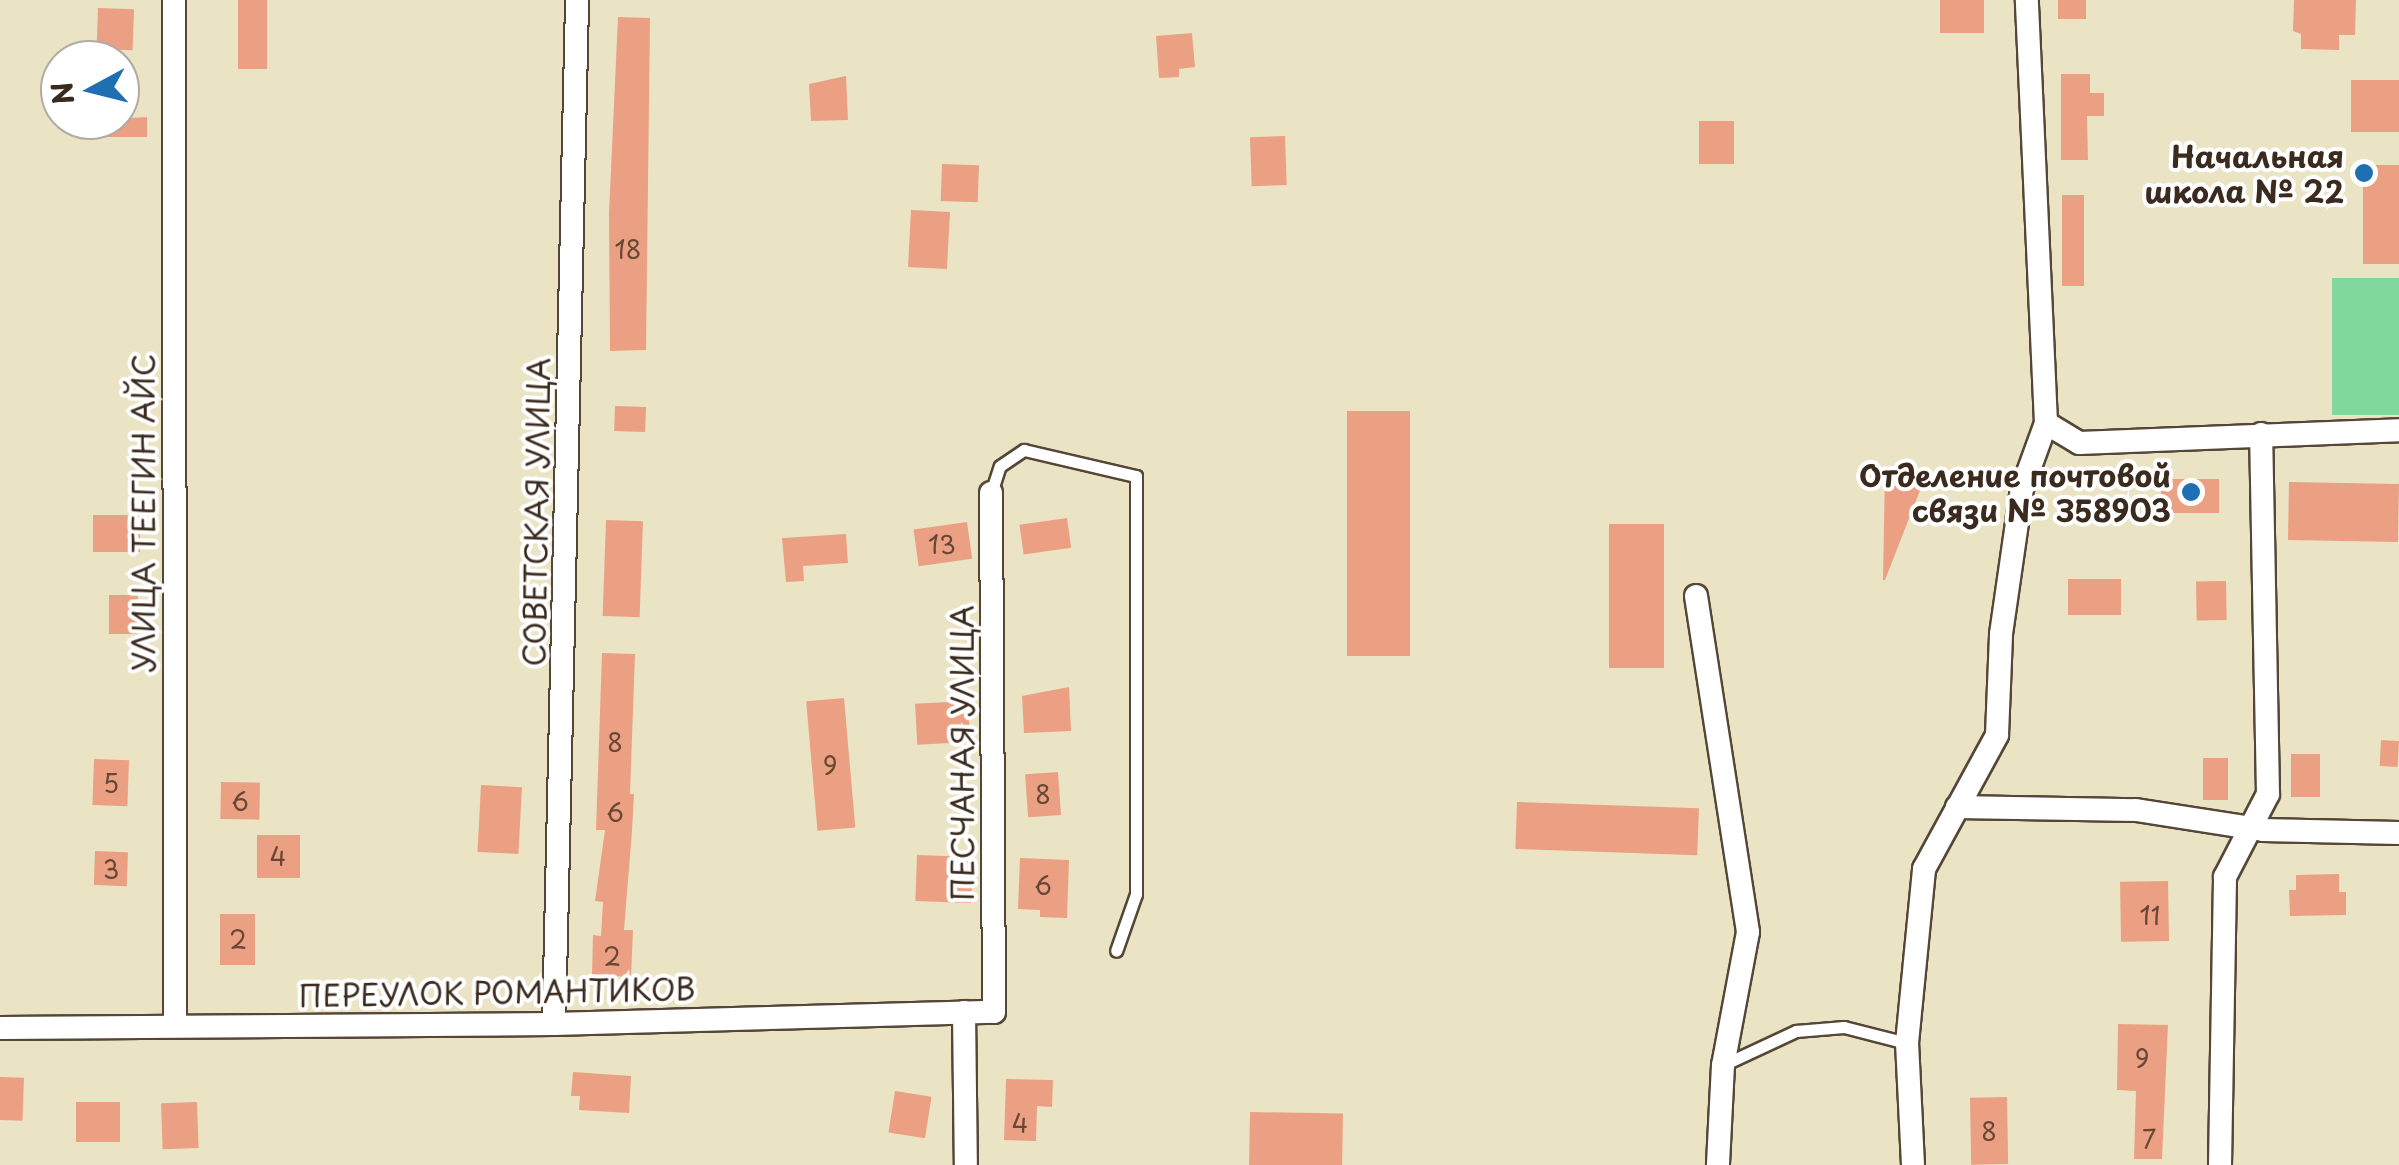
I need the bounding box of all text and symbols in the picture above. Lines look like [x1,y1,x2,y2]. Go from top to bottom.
north arrow [40,40,140,140]
text: N [39,80,84,107]
place label: Начальная школа № 22 [2143,138,2344,208]
marker: Начальная школа № 22 [2353,162,2375,184]
house number: 18 [615,234,641,264]
street label: УЛИЦА ТЕЕГИН АЙС [125,352,161,674]
street label: СОВЕТСКАЯ УЛИЦА [515,357,557,667]
place label: Отделение почтовой связи № 358903 [1859,457,2171,528]
marker: Отделение почтовой связи № 358903 [2180,481,2202,503]
house number: 13 [928,529,956,559]
street label: ПЕСЧАНАЯ УЛИЦА [944,605,980,901]
house number: 8 [607,727,623,757]
house number: 9 [823,750,837,780]
house number: 5 [103,768,119,798]
house number: 8 [1035,779,1051,809]
house number: 6 [231,786,249,816]
house number: 6 [606,797,624,827]
house number: 4 [270,841,286,871]
house number: 3 [103,854,119,884]
house number: 6 [1034,870,1052,900]
house number: 11 [2140,900,2160,930]
house number: 2 [229,924,247,954]
house number: 2 [603,941,621,971]
street label: ПЕРЕУЛОК РОМАНТИКОВ [299,971,695,1013]
house number: 9 [2135,1043,2149,1073]
house number: 4 [1012,1108,1028,1138]
house number: 8 [1981,1116,1997,1146]
house number: 7 [2142,1124,2156,1154]

